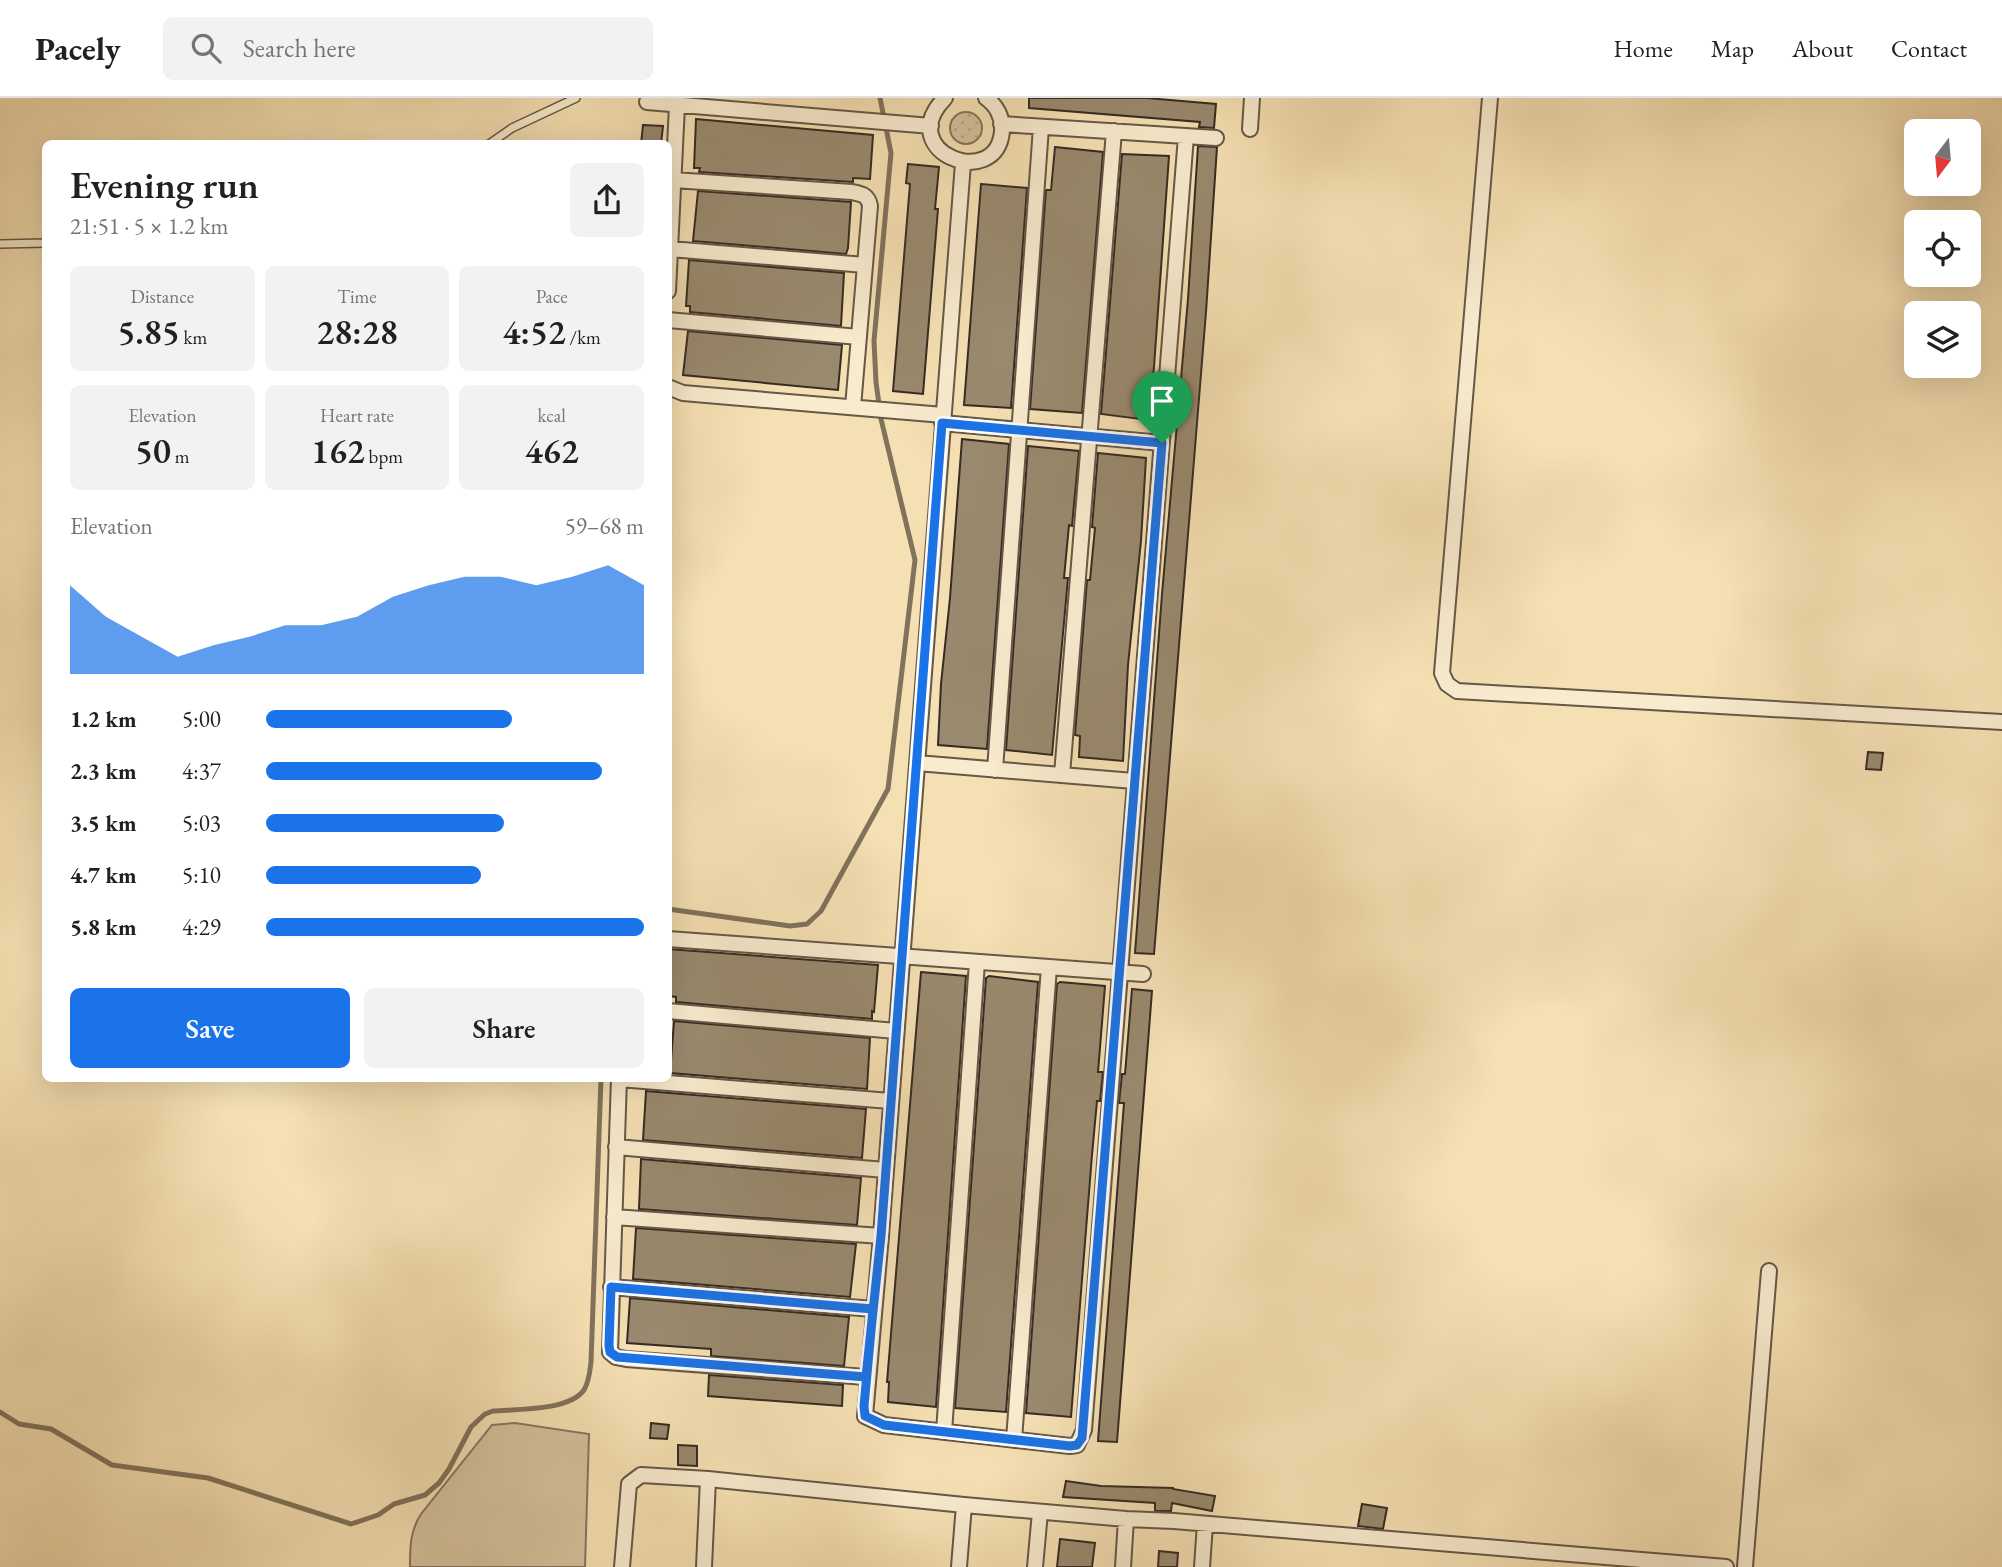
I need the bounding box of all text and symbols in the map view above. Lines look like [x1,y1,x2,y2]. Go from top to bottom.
search box [163,17,653,80]
text: Pacely [35,27,121,70]
icon: search [187,29,225,67]
text: Search here [243,31,356,65]
text: Home [1613,33,1673,64]
text: Map [1711,33,1754,64]
text: About [1792,33,1853,64]
text: Contact [1891,33,1967,64]
north arrow [1904,119,1981,196]
map controls [1904,119,1981,378]
text: Evening run [70,160,259,209]
button: share [570,163,644,237]
button: locate [1904,210,1981,287]
text: 21:51 · 5 × 1.2 km [70,211,228,241]
text: Distance [131,284,194,309]
text: Time [337,284,377,309]
text: Pace [536,284,568,309]
button: layers [1904,301,1981,378]
text: 5.85 [117,309,180,354]
text: 28:28 [316,309,398,354]
text: 4:52 [502,309,566,354]
text: km [180,325,207,350]
text: /km [566,325,601,350]
pin [1132,371,1192,443]
icon: arrive [1143,382,1181,420]
text: Elevation [128,403,197,428]
text: Heart rate [320,403,394,428]
text: kcal [537,403,566,428]
text: 50 [135,428,171,473]
text: 162 [311,428,365,473]
text: 462 [525,428,579,473]
text: m [171,444,190,469]
text: bpm [365,444,403,469]
text: Elevation [70,511,153,541]
text: 59–68 m [565,511,644,541]
text: 1.2 km [70,704,137,734]
text: 5:00 [182,704,221,734]
text: 2.3 km [70,756,137,786]
text: 4:37 [182,756,221,786]
text: 3.5 km [70,808,137,838]
text: 5:03 [182,808,221,838]
text: 4.7 km [70,860,137,890]
text: 5:10 [182,860,221,890]
text: 5.8 km [70,912,137,942]
text: 4:29 [182,912,221,942]
button: Save [70,988,350,1068]
button: Share [364,988,644,1068]

